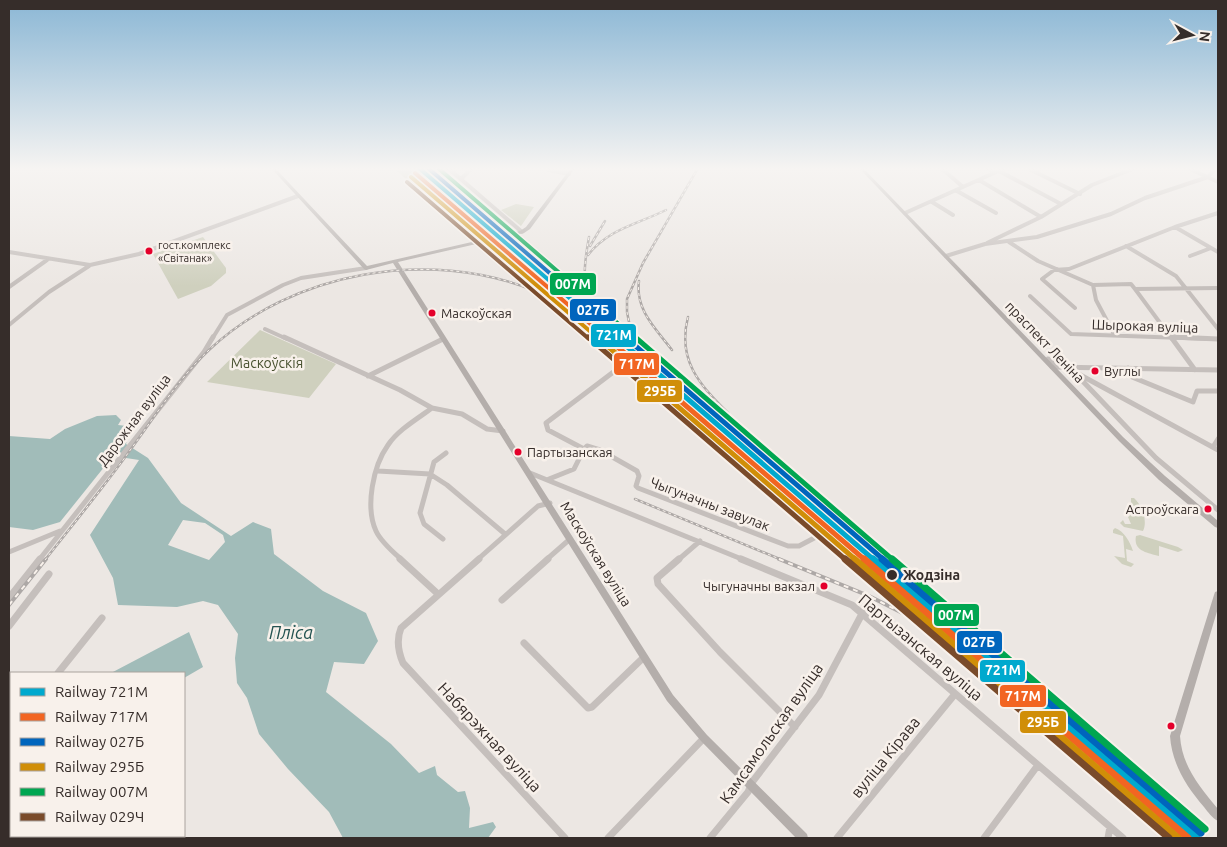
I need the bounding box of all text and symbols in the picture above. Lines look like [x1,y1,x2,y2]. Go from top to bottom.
north arrow [1167,10,1217,60]
text: N [1196,30,1213,43]
place label: гост.комплекс «Світанак» [158,239,231,264]
marker: гост.комплекс «Світанак» [144,246,154,256]
line badge: 007М [549,272,597,296]
text: 007М [555,276,591,292]
line badge: 027Б [569,298,617,322]
street label: праспект Леніна [1002,298,1088,386]
text: 027Б [577,302,609,318]
place label: Маскоўская [441,306,512,320]
marker: Маскоўская [427,308,437,318]
street label: Шырокая вуліца [1091,316,1199,336]
line badge: 721М [590,323,637,348]
text: 721М [596,327,632,343]
line badge: 717М [613,352,660,376]
park label: Маскоўскія [231,355,303,371]
text: 717М [619,356,655,372]
place label: Вуглы [1104,364,1141,378]
marker: Вуглы [1090,366,1100,376]
street label: Дарожная вуліца [94,371,174,469]
line badge: 295Б [636,379,683,403]
text: 295Б [644,383,676,399]
place label: Партызанская [527,445,613,459]
marker: Партызанская [513,447,523,457]
street label: Чыгуначны завулак [648,474,772,534]
street label: Маскоўская вуліца [557,499,635,609]
place label: Астроўскага [1126,502,1199,516]
marker: Астроўскага [1203,504,1213,514]
place label: Жодзіна [903,567,960,583]
marker: Жодзіна [885,568,899,582]
place label: Чыгуначны вакзал [703,579,815,593]
marker: Чыгуначны вакзал [819,581,829,591]
street label: Партызанская вуліца [855,590,987,704]
line badge: 007М [933,603,980,627]
text: 007М [938,607,974,623]
water label: Пліса [269,622,313,642]
line badge: 027Б [956,630,1003,654]
text: 027Б [963,634,995,650]
street label: Камсамольская вуліца [716,659,826,807]
line badge: 721М [979,659,1026,683]
text: 721М [985,662,1021,678]
legend [10,672,185,837]
street label: Набярэжная вуліца [435,679,545,795]
text: Railway 721М [55,683,148,700]
line badge: 717М [999,684,1047,708]
text: 717М [1005,688,1041,704]
text: Railway 717М [55,708,148,725]
line badge: 295Б [1019,710,1067,734]
street label: вуліца Кірава [847,713,923,801]
text: 295Б [1027,714,1059,730]
unlabelled marker [1166,721,1176,731]
text: Railway 027Б [55,733,144,750]
text: Railway 295Б [55,758,144,775]
text: Railway 007М [55,783,148,800]
text: Railway 029Ч [55,808,144,825]

